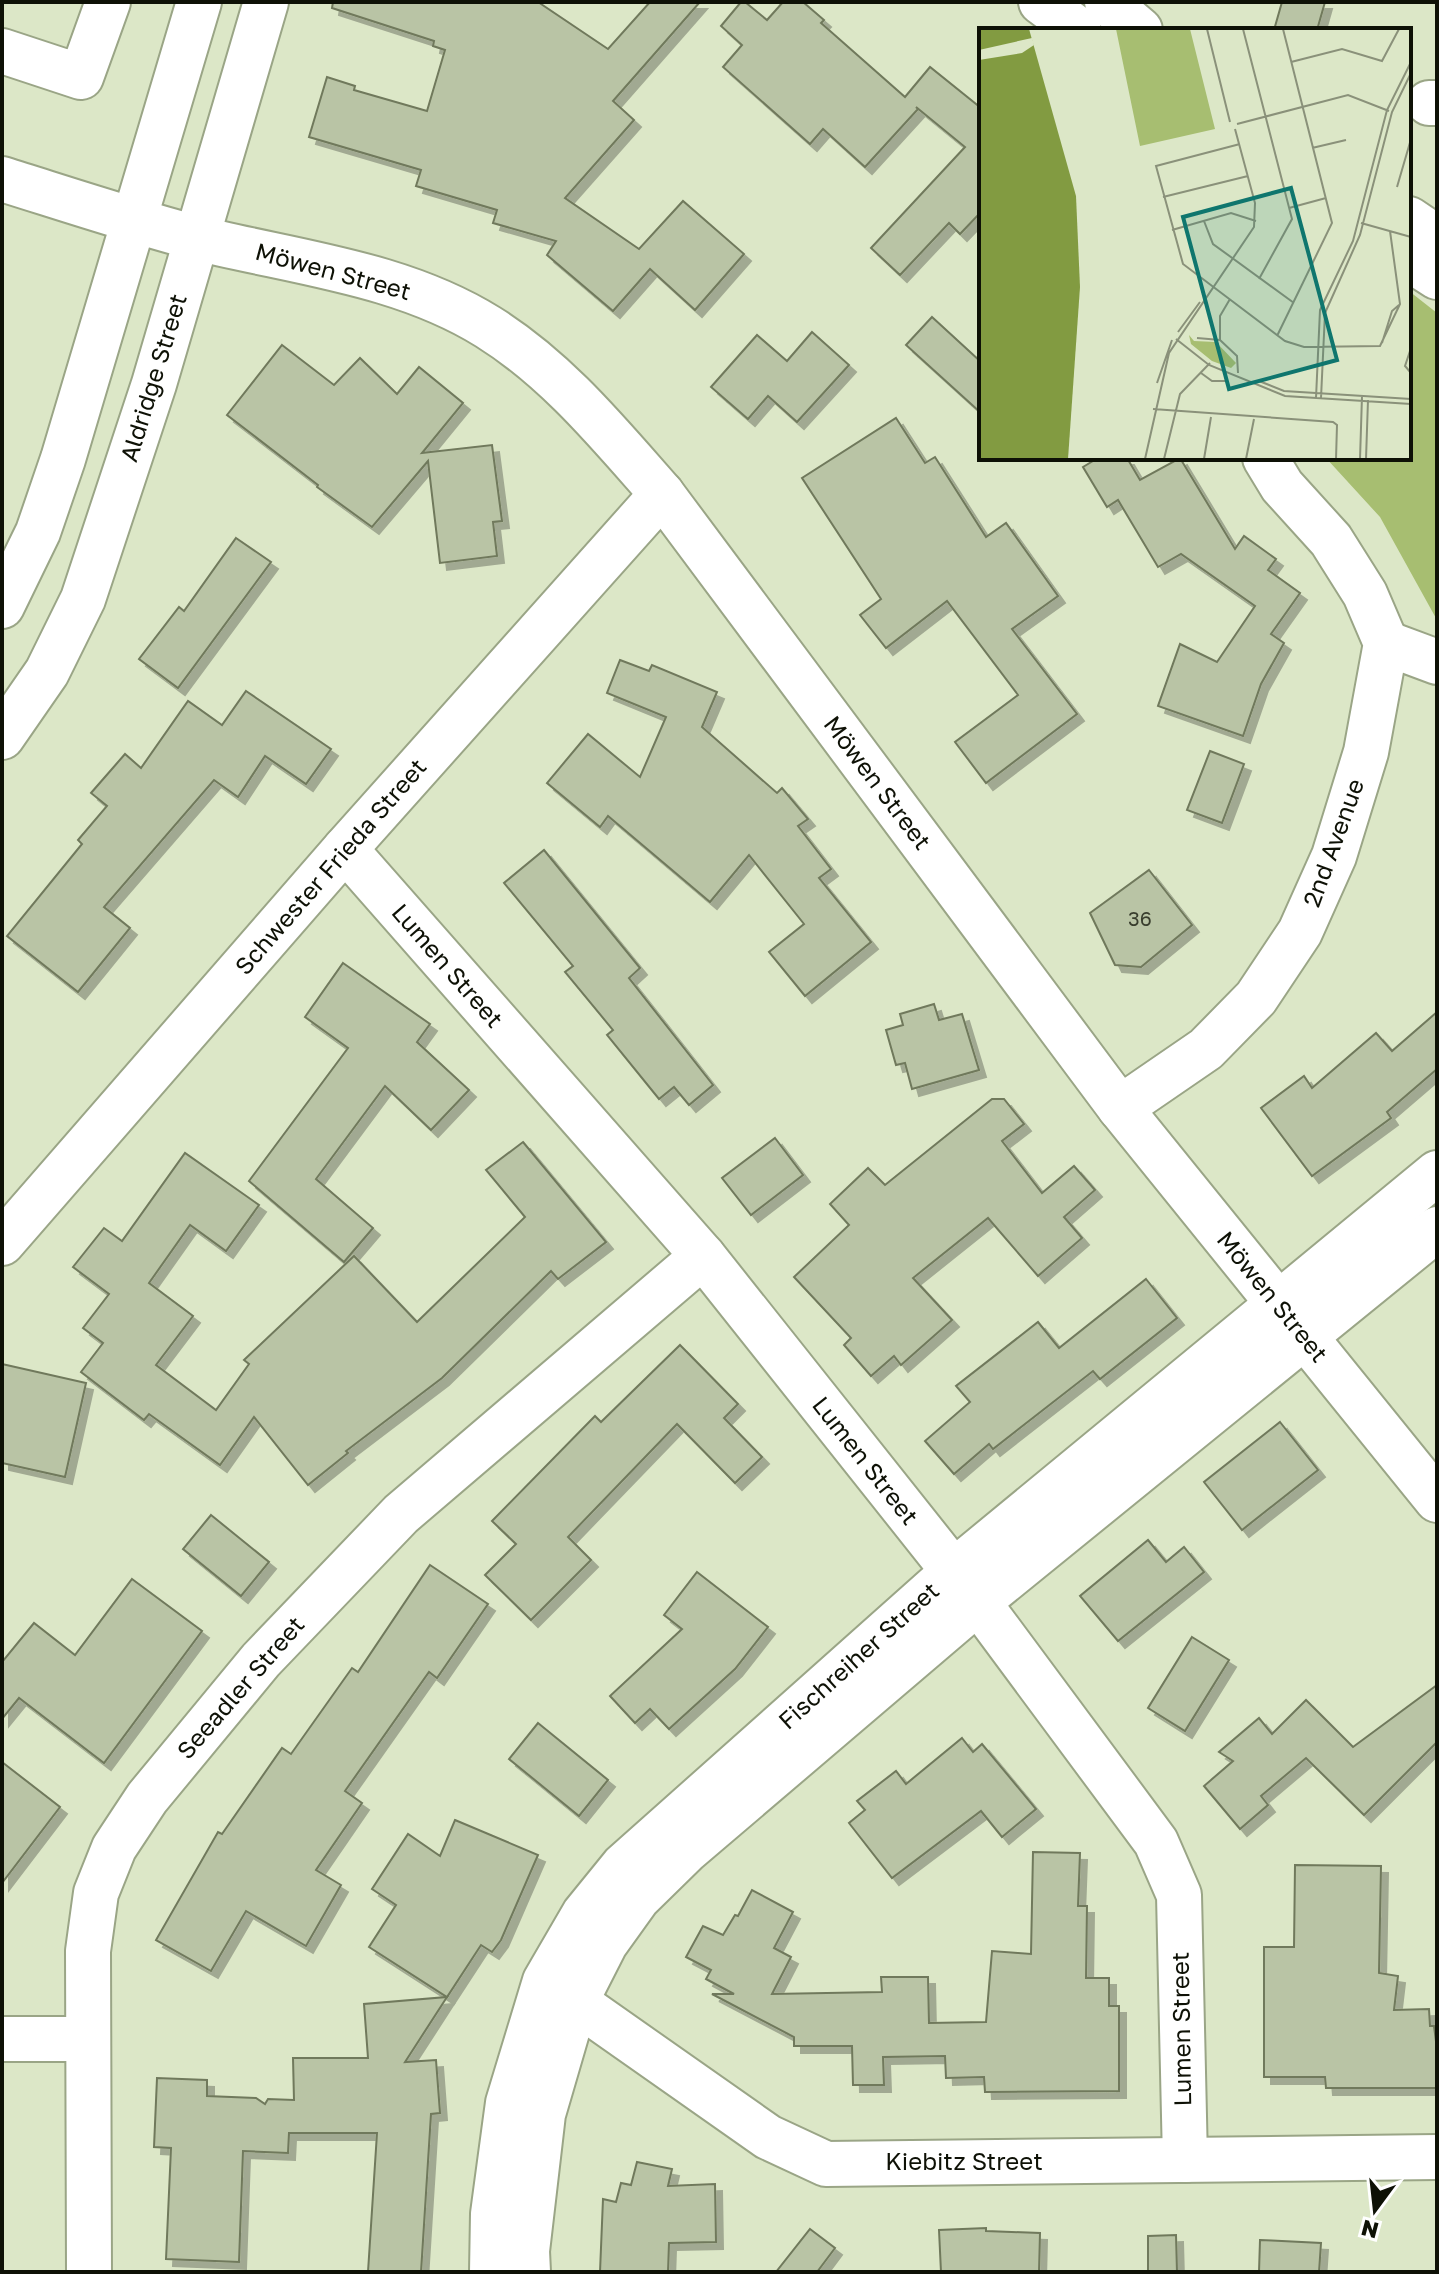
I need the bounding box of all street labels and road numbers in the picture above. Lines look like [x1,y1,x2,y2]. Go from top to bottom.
street label: Möwen Street [252,236,414,305]
street label: Aldridge Street [113,290,192,465]
street label: Möwen Street [819,710,938,855]
street label: Schwester Frieda Street [228,752,432,980]
street label: 2nd Avenue [1296,774,1369,910]
street label: Lumen Street [386,897,510,1033]
street label: Möwen Street [1212,1225,1335,1367]
street label: Lumen Street [807,1390,925,1530]
street label: Fischreiher Street [772,1575,944,1735]
street label: Seeadler Street [170,1610,310,1764]
street label: Lumen Street [1165,1951,1196,2107]
street label: Kiebitz Street [885,2146,1043,2175]

